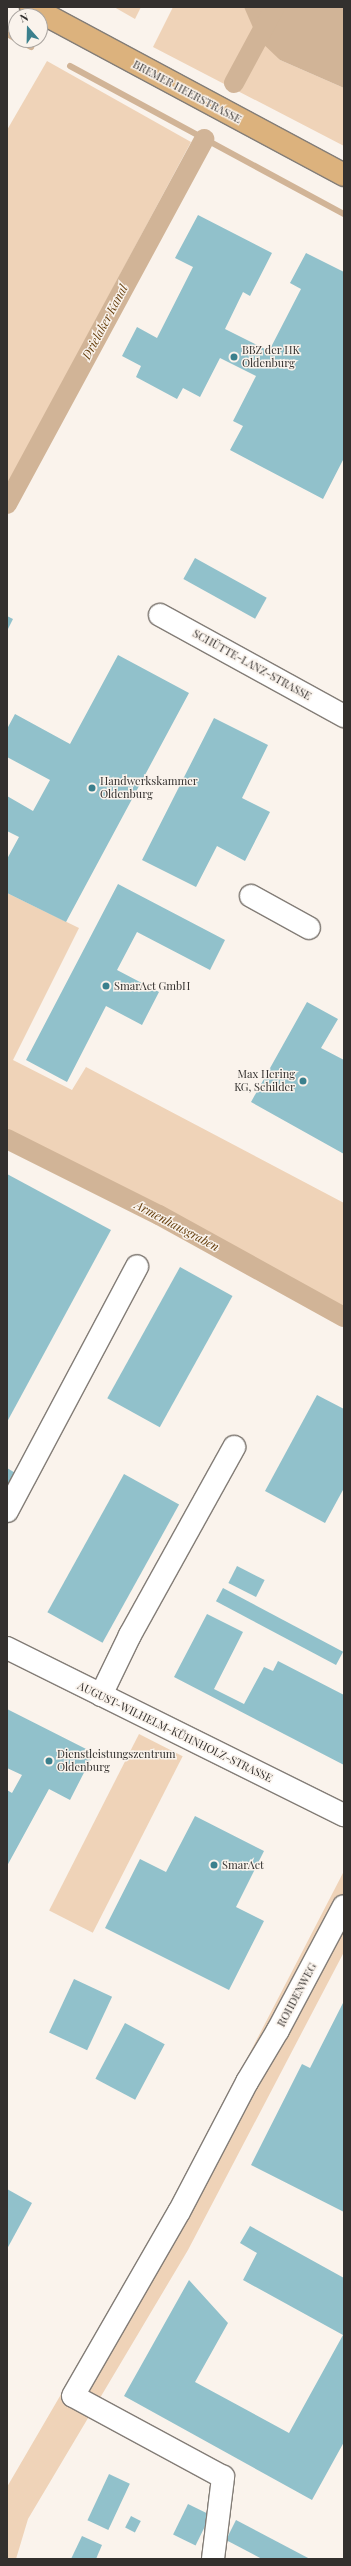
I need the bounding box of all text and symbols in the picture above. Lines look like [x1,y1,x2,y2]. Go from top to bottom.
north arrow [8,8,48,48]
text: N [18,9,30,26]
street label: BREMER HEERSTRASSE [130,58,244,126]
water label: Drielaker Kanal [79,282,131,362]
place label: BBZ der HK Oldenburg [242,344,300,370]
marker: BBZ der HK Oldenburg [229,352,239,362]
street label: SCHÜTTE-LANZ-STRASSE [190,627,314,703]
place label: Handwerkskammer Oldenburg [100,775,198,801]
marker: Handwerkskammer Oldenburg [87,783,97,793]
place label: SmarAct GmbH [114,979,190,993]
marker: SmarAct GmbH [101,981,111,991]
place label: Max Hering KG, Schilder [234,1068,295,1094]
marker: Max Hering KG, Schilder [298,1076,308,1086]
water label: Armenhausgraben [132,1198,222,1254]
street label: AUGUST-WILHELM-KÜHNHOLZ-STRASSE [76,1679,274,1785]
place label: Dienstleistungszentrum Oldenburg [57,1748,176,1774]
marker: Dienstleistungszentrum Oldenburg [44,1756,54,1766]
place label: SmarAct [222,1858,264,1872]
marker: SmarAct [209,1860,219,1870]
street label: ROHDENWEG [275,1961,319,2029]

